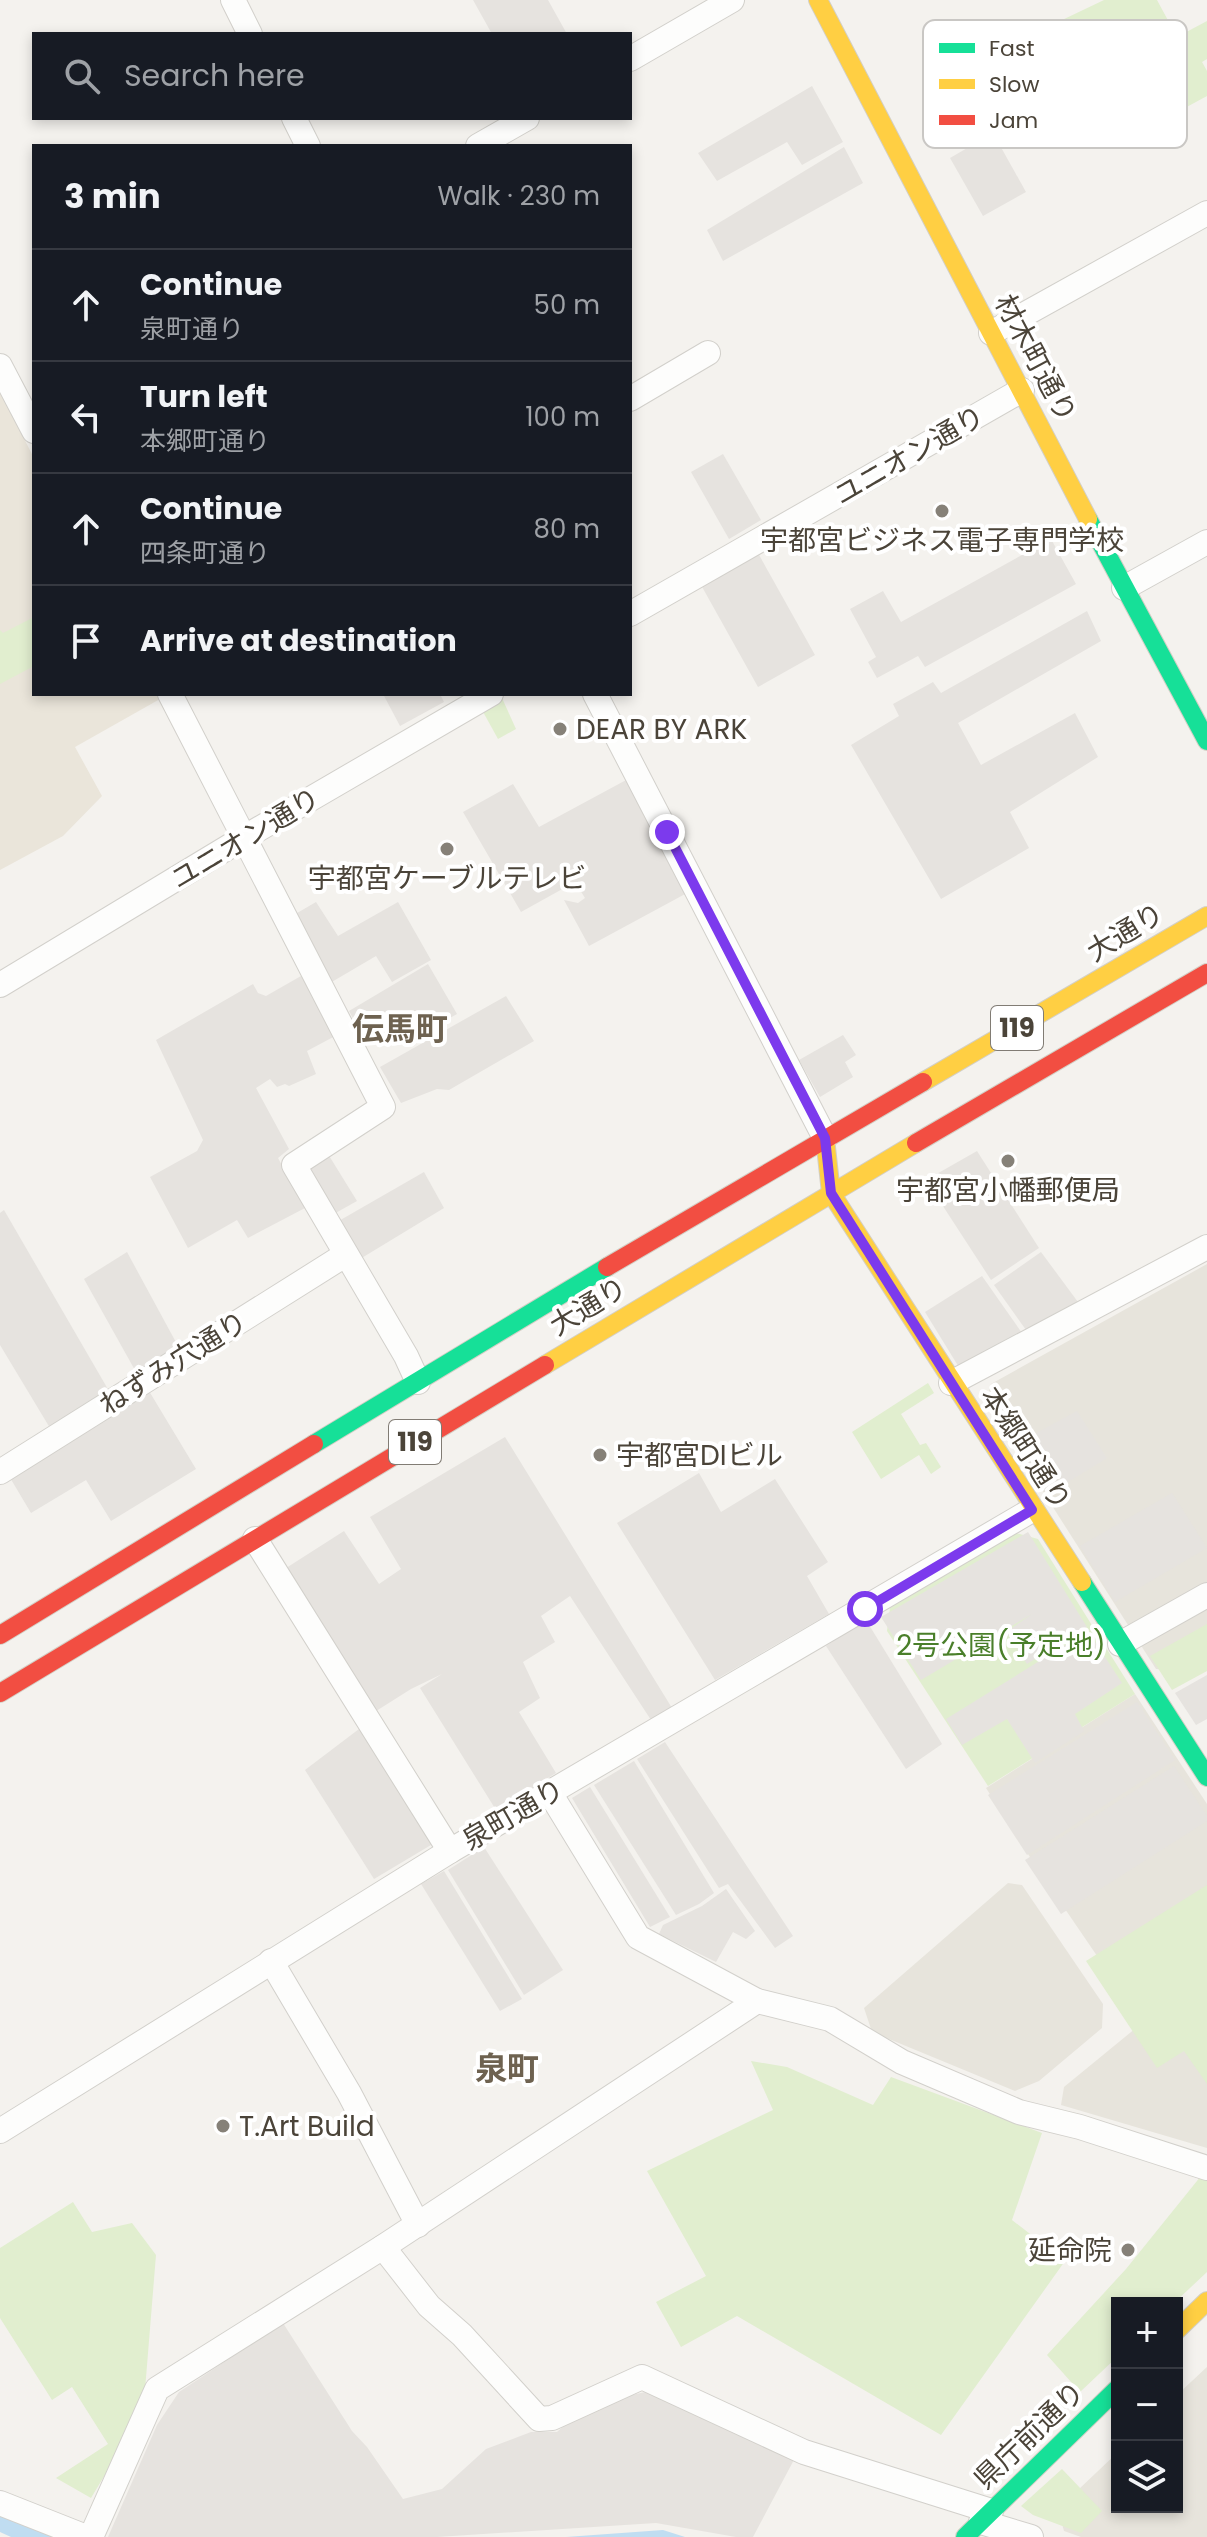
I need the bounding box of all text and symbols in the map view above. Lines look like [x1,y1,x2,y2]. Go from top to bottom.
legend [923,20,1187,148]
search box [32,32,632,120]
text: Fast [989,33,1034,64]
icon: search [60,54,104,98]
text: Search here [124,54,305,97]
text: Slow [989,69,1039,100]
text: Jam [989,105,1038,136]
text: 3 min [64,172,161,220]
text: Walk · 230 m [438,178,600,214]
text: Continue [140,263,282,306]
icon: ahead [64,283,108,327]
text: 50 m [534,287,600,323]
street label: 材木町通り [985,287,1086,429]
text: 泉町通り [140,311,244,347]
text: Turn left [140,375,268,418]
icon: left [64,395,108,439]
street label: ユニオン通り [827,397,992,514]
text: 100 m [525,399,600,435]
text: 本郷町通り [140,423,270,459]
text: Continue [140,487,282,530]
marker: 宇都宮ビジネス電子専門学校 [933,502,951,520]
icon: ahead [64,507,108,551]
text: 80 m [534,511,600,547]
place label: 宇都宮ビジネス電子専門学校 [760,521,1124,560]
text: 四条町通り [140,535,270,571]
icon: arrive [64,619,108,663]
text: Arrive at destination [140,619,457,662]
place label: DEAR BY ARK [576,710,747,749]
marker: DEAR BY ARK [551,720,569,738]
street label: ユニオン通り [163,778,327,898]
route end [649,814,685,850]
marker: 宇都宮ケーブルテレビ [438,840,456,858]
place label: 宇都宮ケーブルテレビ [308,859,586,898]
street label: 大通り [1079,894,1171,971]
district label: 伝馬町 [352,1006,448,1051]
road number: 119 [991,1006,1043,1050]
marker: 宇都宮小幡郵便局 [999,1152,1017,1170]
place label: 宇都宮小幡郵便局 [896,1171,1120,1210]
street label: 大通り [542,1268,634,1345]
street label: ねずみ穴通り [92,1302,255,1424]
street label: 本郷町通り [971,1379,1080,1518]
road number: 119 [389,1420,441,1464]
place label: 宇都宮DIビル [616,1436,783,1475]
marker: 宇都宮DIビル [591,1446,609,1464]
route start [847,1591,883,1627]
park label: 2号公園(予定地) [896,1626,1106,1665]
street label: 泉町通り [455,1770,572,1859]
district label: 泉町 [475,2046,539,2091]
place label: T.Art Build [239,2107,375,2146]
marker: T.Art Build [214,2117,232,2135]
place label: 延命院 [1028,2231,1112,2270]
marker: 延命院 [1119,2241,1137,2259]
map controls [1111,2297,1183,2513]
button: + [1111,2297,1183,2369]
button: − [1111,2369,1183,2441]
street label: 県庁前通り [965,2373,1093,2498]
button: layers [1111,2441,1183,2513]

